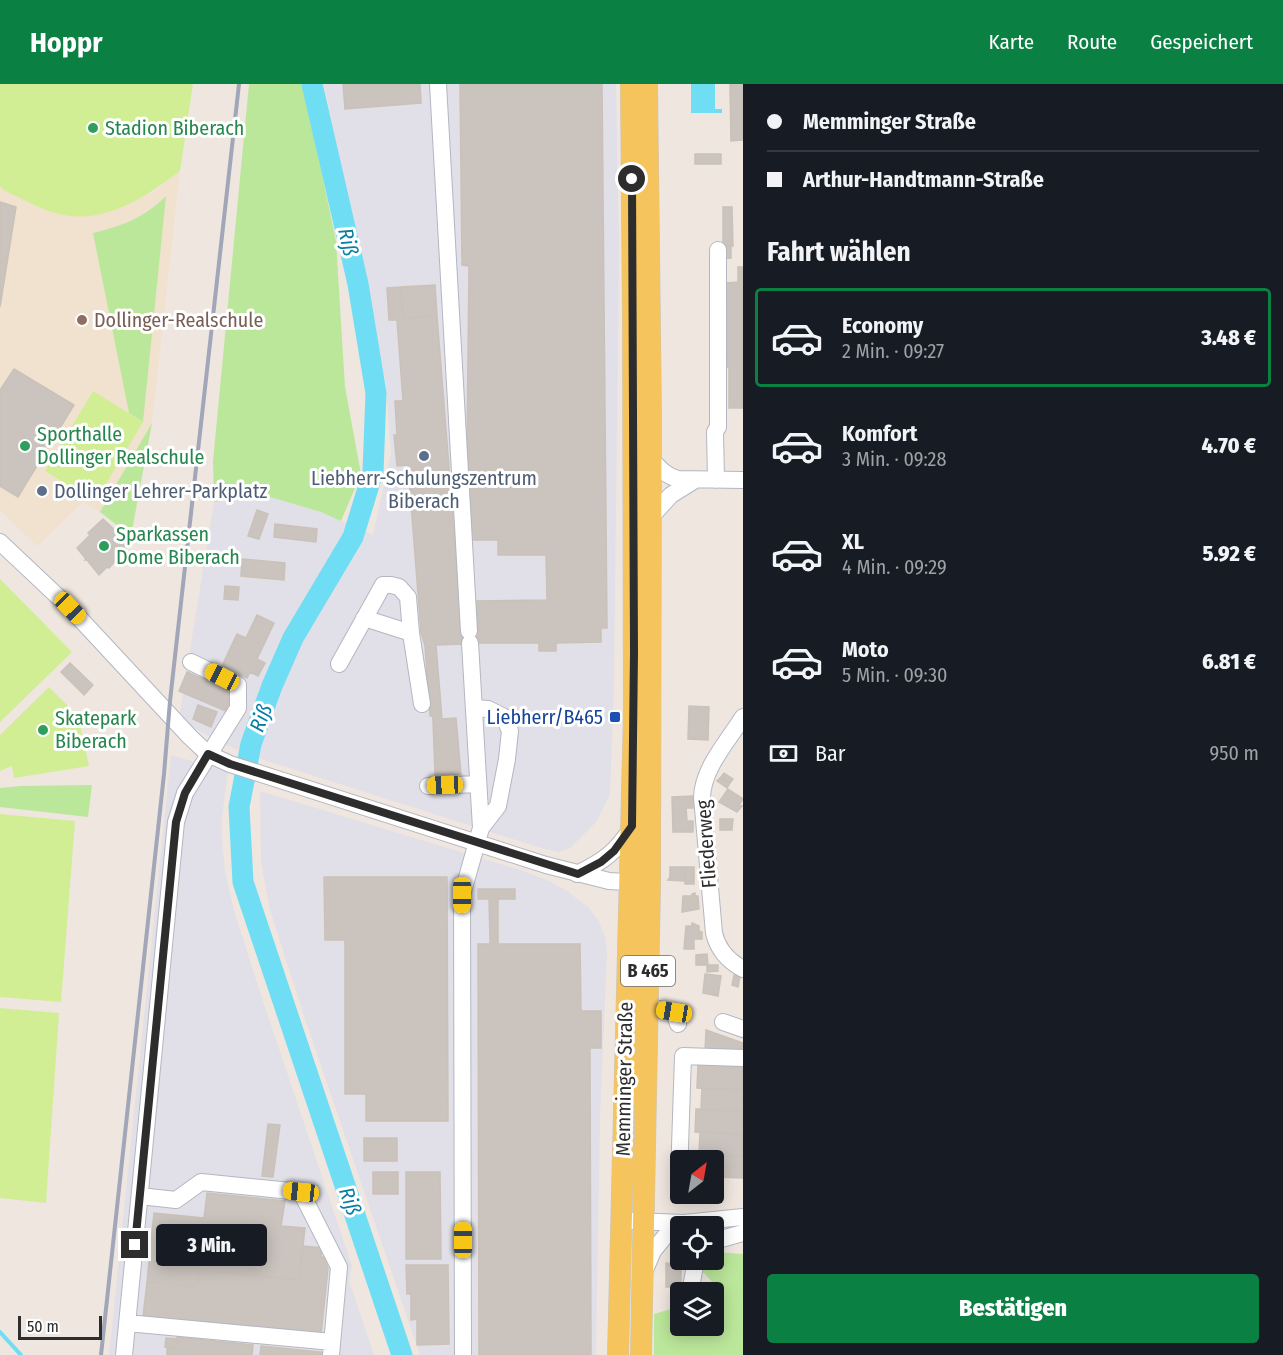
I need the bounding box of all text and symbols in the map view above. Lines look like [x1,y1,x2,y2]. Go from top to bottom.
text: Hoppr [30,26,102,59]
text: Karte [989,29,1034,55]
text: Route [1067,29,1117,55]
text: Gespeichert [1150,29,1253,55]
text: Memminger Straße [803,108,976,135]
place label: Stadion Biberach [105,116,244,140]
marker: Stadion Biberach [86,121,100,135]
route start [618,165,645,192]
text: Arthur-Handtmann-Straße [803,166,1044,193]
water label: Riß [332,226,364,258]
text: Fahrt wählen [767,236,911,268]
place label: Dollinger-Realschule [94,308,263,332]
icon: car [770,311,824,365]
text: Economy [842,312,923,339]
marker: Dollinger-Realschule [75,313,89,327]
text: 3.48 € [1201,324,1256,351]
text: 2 Min. · 09:27 [842,339,944,363]
icon: car [770,419,824,473]
text: Komfort [842,420,917,447]
place label: Sporthalle Dollinger Realschule [37,422,204,469]
text: 4.70 € [1202,432,1256,459]
marker: Sporthalle Dollinger Realschule [18,439,32,453]
text: 3 Min. · 09:28 [842,447,946,471]
marker: Liebherr-Schulungszentrum Biberach [417,449,431,463]
place label: Liebherr-Schulungszentrum Biberach [311,466,537,513]
place label: Dollinger Lehrer-Parkplatz [54,479,267,503]
marker: Dollinger Lehrer-Parkplatz [35,484,49,498]
place label: Sparkassen Dome Biberach [116,522,240,569]
icon: car [770,527,824,581]
text: XL [842,528,864,555]
marker: Sparkassen Dome Biberach [97,539,111,553]
text: 5.92 € [1202,540,1256,567]
text: 4 Min. · 09:29 [842,555,947,579]
car [51,589,89,627]
icon: car [770,635,824,689]
text: Moto [842,636,889,663]
text: 6.81 € [1202,648,1256,675]
car [202,661,242,693]
text: 5 Min. · 09:30 [842,663,947,687]
water label: Riß [244,700,278,736]
place label: Liebherr/B465 [487,705,603,729]
place label: Skatepark Biberach [55,706,137,753]
marker: Liebherr/B465 [608,710,622,724]
marker: Skatepark Biberach [36,723,50,737]
icon: cash [767,737,800,770]
text: Bar [815,740,846,767]
text: 950 m [1210,741,1259,765]
car [427,775,463,795]
street label: Fliederweg [691,798,721,889]
car [453,877,471,913]
road number: B 465 [621,956,675,986]
car [655,1000,693,1024]
street label: Memminger Straße [611,1002,637,1156]
north arrow [670,1150,724,1204]
map controls [670,1150,724,1336]
car [282,1181,320,1203]
water label: Riß [333,1184,367,1218]
button: locate [670,1216,724,1270]
car [454,1222,472,1258]
callout: 3 Min. [156,1224,267,1266]
route end [121,1231,148,1258]
text: 3 Min. [187,1233,236,1257]
button: Bestätigen [767,1274,1259,1343]
button: layers [670,1282,724,1336]
scale bar [18,1313,102,1340]
text: 50 m [27,1317,59,1336]

